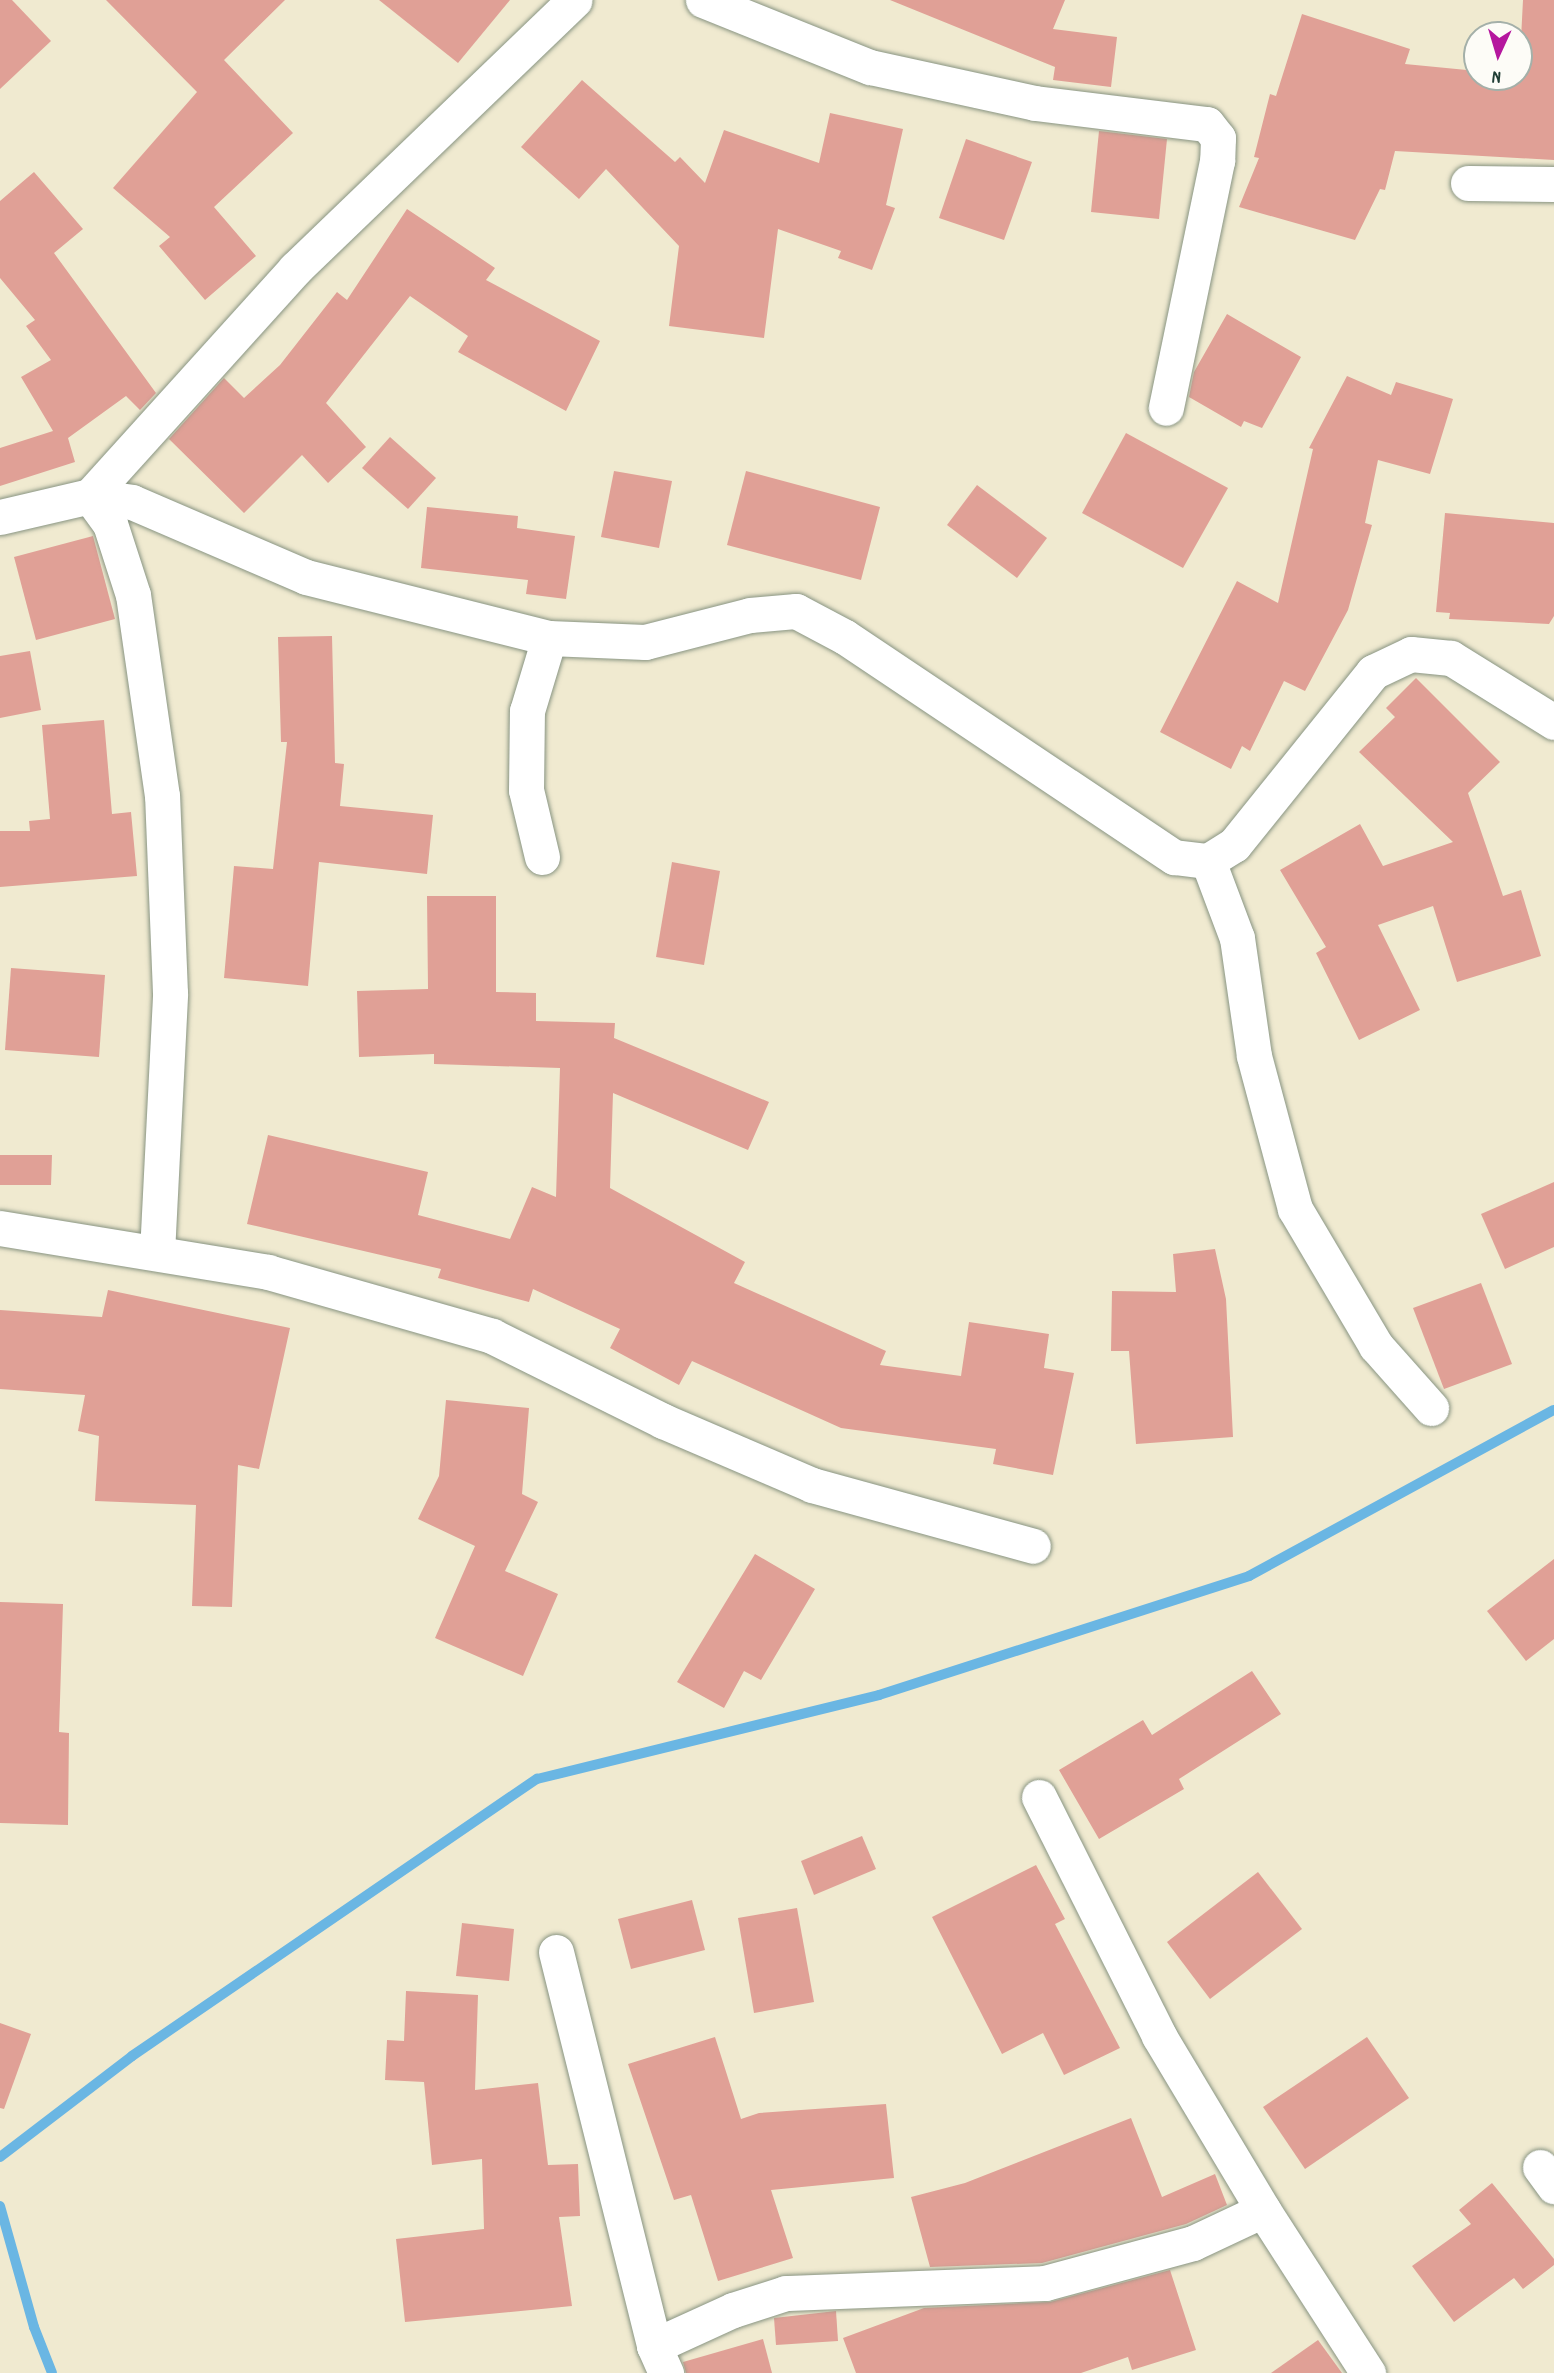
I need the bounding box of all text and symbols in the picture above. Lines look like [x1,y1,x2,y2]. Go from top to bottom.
north arrow [1463,21,1533,91]
text: N [1491,62,1502,89]

